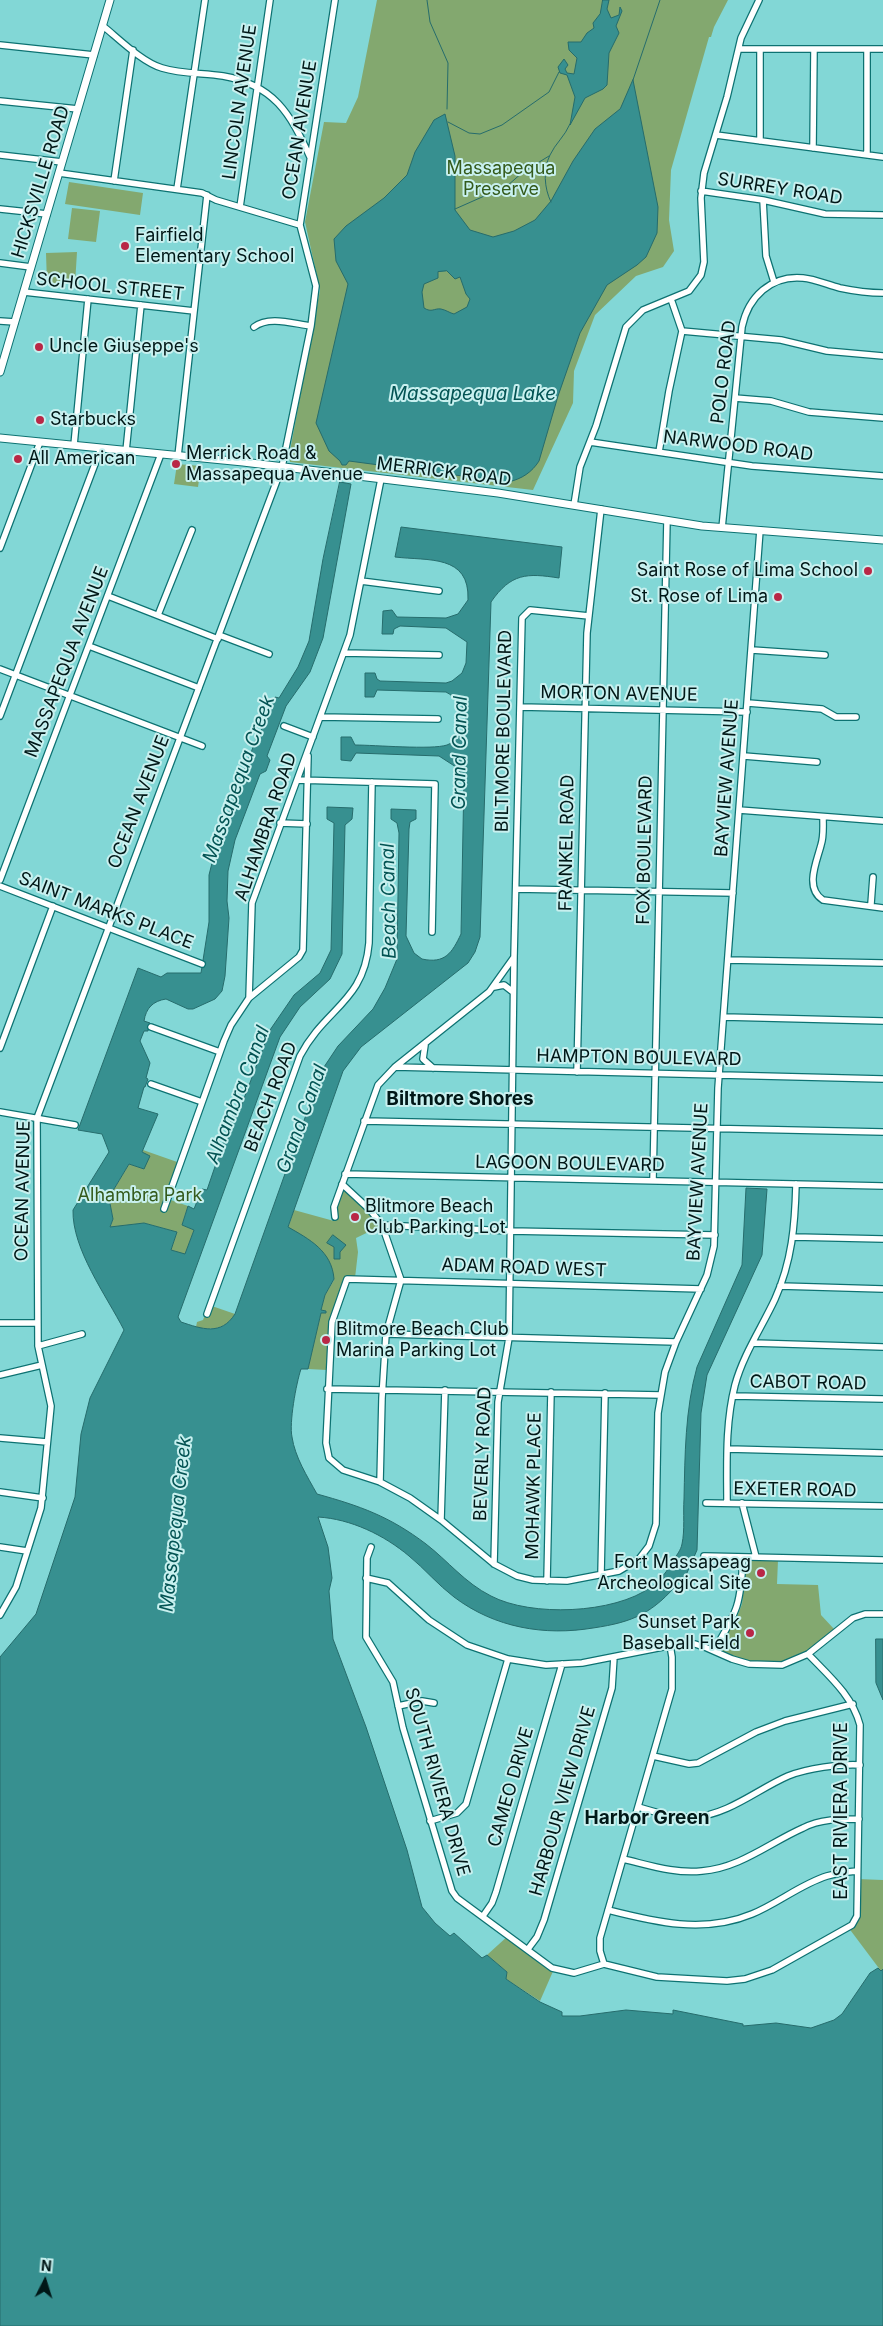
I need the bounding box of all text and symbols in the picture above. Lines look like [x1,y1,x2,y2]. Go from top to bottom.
street label: LINCOLN AVENUE [218,23,262,181]
street label: OCEAN AVENUE [278,59,322,201]
street label: HICKSVILLE ROAD [8,103,74,261]
park label: Massapequa Preserve [447,158,555,200]
street label: SURREY ROAD [716,168,844,210]
place label: Fairfield Elementary School [135,225,294,268]
marker: Fairfield Elementary School [119,240,131,252]
street label: SCHOOL STREET [35,268,185,306]
street label: POLO ROAD [707,319,741,425]
place label: Uncle Giuseppe's [49,336,199,358]
marker: Uncle Giuseppe's [33,341,45,353]
water label: Massapequa Lake [390,383,556,405]
place label: Starbucks [50,409,136,431]
marker: Starbucks [34,414,46,426]
street label: NARWOOD ROAD [662,426,814,466]
place label: Merrick Road & Massapequa Avenue [186,443,363,486]
place label: All American [28,448,135,470]
marker: All American [12,453,24,465]
street label: MERRICK ROAD [375,453,513,491]
marker: Merrick Road & Massapequa Avenue [170,458,182,470]
place label: Saint Rose of Lima School [637,560,858,582]
street label: MASSAPEQUA AVENUE [21,563,113,761]
marker: Saint Rose of Lima School [862,565,874,577]
place label: St. Rose of Lima [630,586,768,608]
marker: St. Rose of Lima [772,591,784,603]
street label: BILTMORE BOULEVARD [491,630,517,832]
street label: MORTON AVENUE [540,682,698,706]
water label: Massapequa Creek [198,692,280,866]
water label: Grand Canal [448,696,472,810]
street label: BAYVIEW AVENUE [711,698,743,858]
street label: OCEAN AVENUE [104,732,174,872]
street label: ALHAMBRA ROAD [230,750,302,904]
street label: FRANKEL ROAD [555,775,579,911]
street label: FOX BOULEVARD [633,775,657,925]
water label: Beach Canal [377,843,401,959]
street label: SAINT MARKS PLACE [16,868,196,954]
water label: Alhambra Canal [201,1023,275,1167]
street label: BEACH ROAD [240,1039,302,1155]
street label: HAMPTON BOULEVARD [536,1045,742,1071]
water label: Grand Canal [272,1062,332,1176]
district label: Biltmore Shores [386,1088,534,1110]
street label: BAYVIEW AVENUE [683,1102,713,1262]
street label: OCEAN AVENUE [11,1120,35,1262]
street label: LAGOON BOULEVARD [475,1152,665,1176]
park label: Alhambra Park [78,1185,202,1207]
place label: Blitmore Beach Club Parking Lot [365,1196,506,1238]
marker: Blitmore Beach Club Parking Lot [349,1211,361,1223]
street label: ADAM ROAD WEST [441,1254,607,1282]
place label: Blitmore Beach Club Marina Parking Lot [336,1319,509,1362]
marker: Blitmore Beach Club Marina Parking Lot [320,1334,332,1346]
street label: CABOT ROAD [749,1371,867,1395]
street label: BEVERLY ROAD [470,1386,496,1522]
street label: MOHAWK PLACE [522,1412,546,1560]
water label: Massapequa Creek [155,1435,197,1613]
street label: EXETER ROAD [733,1478,857,1502]
place label: Fort Massapeag Archeological Site [597,1552,751,1595]
marker: Fort Massapeag Archeological Site [755,1567,767,1579]
place label: Sunset Park Baseball Field [622,1612,740,1655]
marker: Sunset Park Baseball Field [744,1627,756,1639]
street label: SOUTH RIVIERA DRIVE [400,1685,474,1879]
street label: HARBOUR VIEW DRIVE [526,1704,600,1898]
street label: EAST RIVIERA DRIVE [831,1722,853,1900]
street label: CAMEO DRIVE [484,1725,538,1849]
district label: Harbor Green [584,1807,710,1829]
north arrow [20,2256,70,2306]
text: N [40,2257,52,2274]

